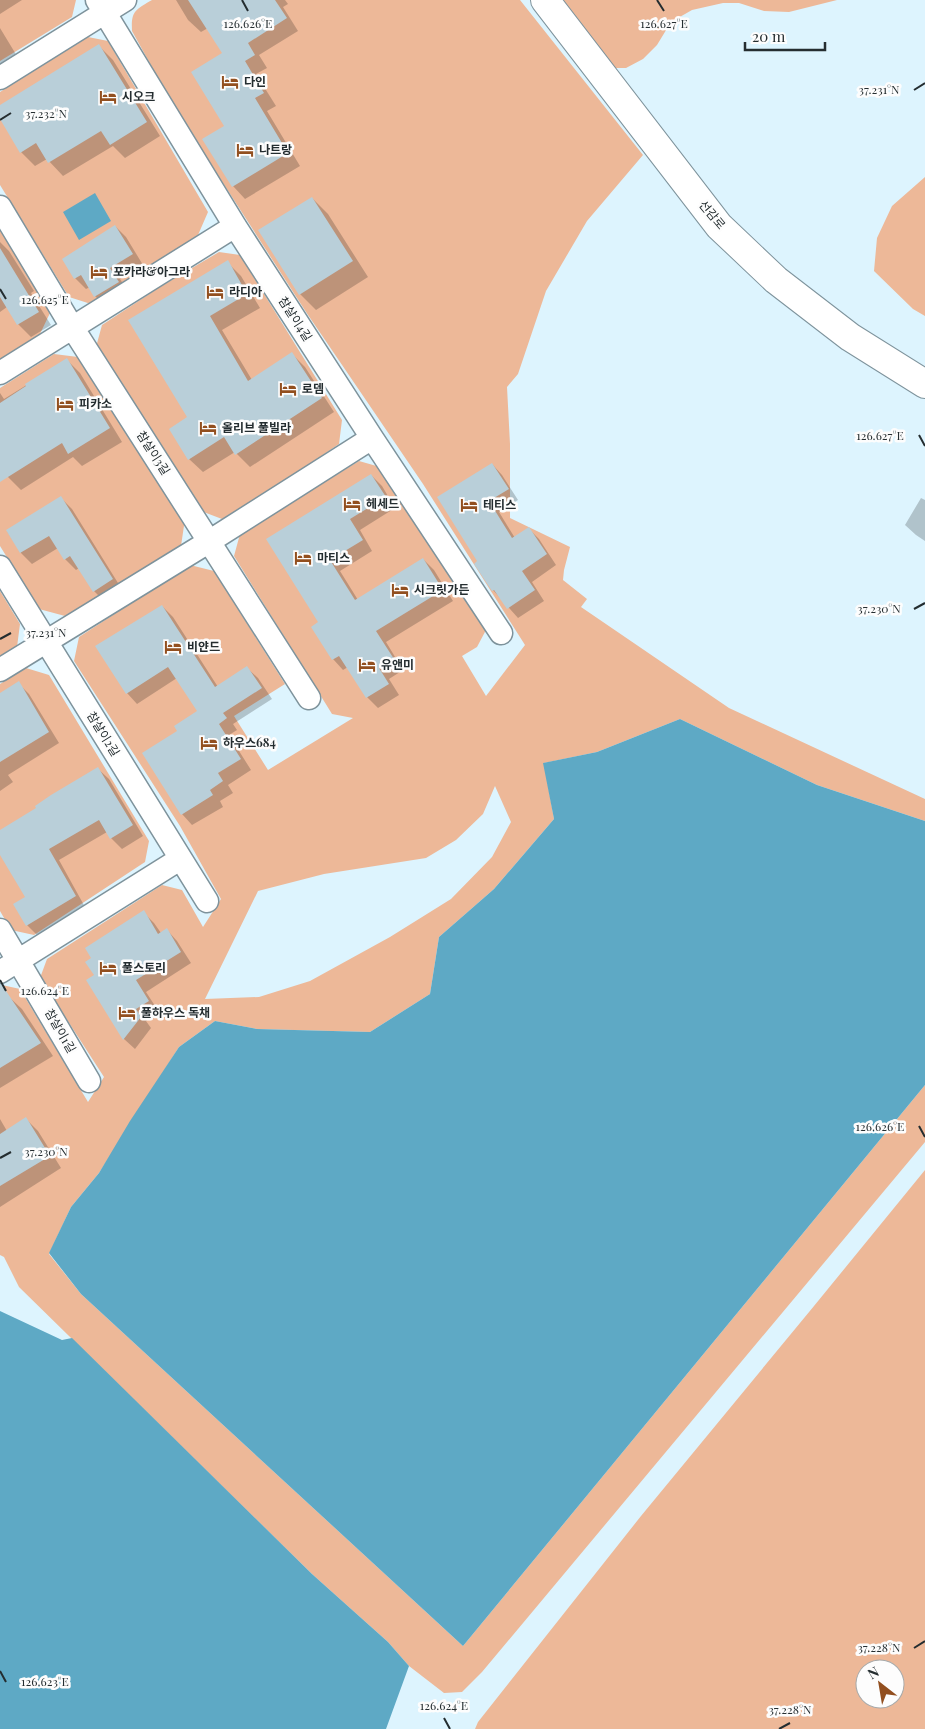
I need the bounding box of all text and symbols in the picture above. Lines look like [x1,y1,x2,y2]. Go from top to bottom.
text: 126.626°E [224,15,272,31]
text: 126.627°E [640,15,688,31]
scale bar [745,20,825,52]
text: 20 m [752,26,786,46]
hotel icon: 다인 [220,72,240,92]
place label: 다인 [244,73,266,89]
text: 37.231°N [859,81,900,97]
hotel icon: 시오크 [98,87,118,107]
place label: 시오크 [122,88,155,104]
text: 37.232°N [25,105,68,121]
hotel icon: 나트랑 [235,140,255,160]
place label: 나트랑 [259,141,292,157]
street label: 선감로 [696,197,730,232]
hotel icon: 포카라&아그라 [89,262,109,282]
place label: 포카라&아그라 [113,263,190,279]
hotel icon: 라디아 [205,282,225,302]
place label: 라디아 [229,283,262,299]
text: 126.625°E [21,291,69,307]
street label: 참살이4길 [275,293,316,344]
hotel icon: 로뎀 [278,379,298,399]
place label: 로뎀 [302,380,324,396]
hotel icon: 피카소 [55,394,75,414]
place label: 피카소 [79,395,112,411]
hotel icon: 올리브 풀빌라 [198,418,218,438]
place label: 올리브 풀빌라 [222,419,291,435]
street label: 참살이3길 [134,427,174,478]
text: 126.627°E [856,427,904,443]
hotel icon: 헤세드 [342,494,362,514]
place label: 헤세드 [366,495,399,511]
hotel icon: 테티스 [459,495,479,515]
place label: 테티스 [483,496,516,512]
hotel icon: 마티스 [293,548,313,568]
place label: 마티스 [317,549,350,565]
hotel icon: 시크릿가든 [390,580,410,600]
place label: 시크릿가든 [414,581,469,597]
text: 37.230°N [857,600,901,616]
text: 37.231°N [26,624,67,640]
hotel icon: 비얀드 [163,637,183,657]
place label: 비얀드 [187,638,220,654]
hotel icon: 유앤미 [357,655,377,675]
place label: 유앤미 [381,656,414,672]
street label: 참살이2길 [84,708,124,759]
hotel icon: 하우스684 [199,733,219,753]
place label: 하우스684 [223,734,276,750]
hotel icon: 풀스토리 [98,958,118,978]
place label: 풀스토리 [122,959,166,975]
text: 126.624°E [21,982,69,998]
hotel icon: 풀하우스 독채 [117,1003,137,1023]
place label: 풀하우스 독채 [141,1004,210,1020]
street label: 참살이1길 [42,1005,80,1056]
text: 126.626°E [856,1118,904,1134]
text: 37.230°N [24,1143,68,1159]
text: 37.228°N [857,1639,901,1655]
north arrow [855,1659,905,1709]
text: N [864,1662,882,1683]
text: 126.623°E [21,1673,69,1689]
text: 126.624°E [420,1697,468,1713]
text: 37.228°N [768,1701,812,1717]

